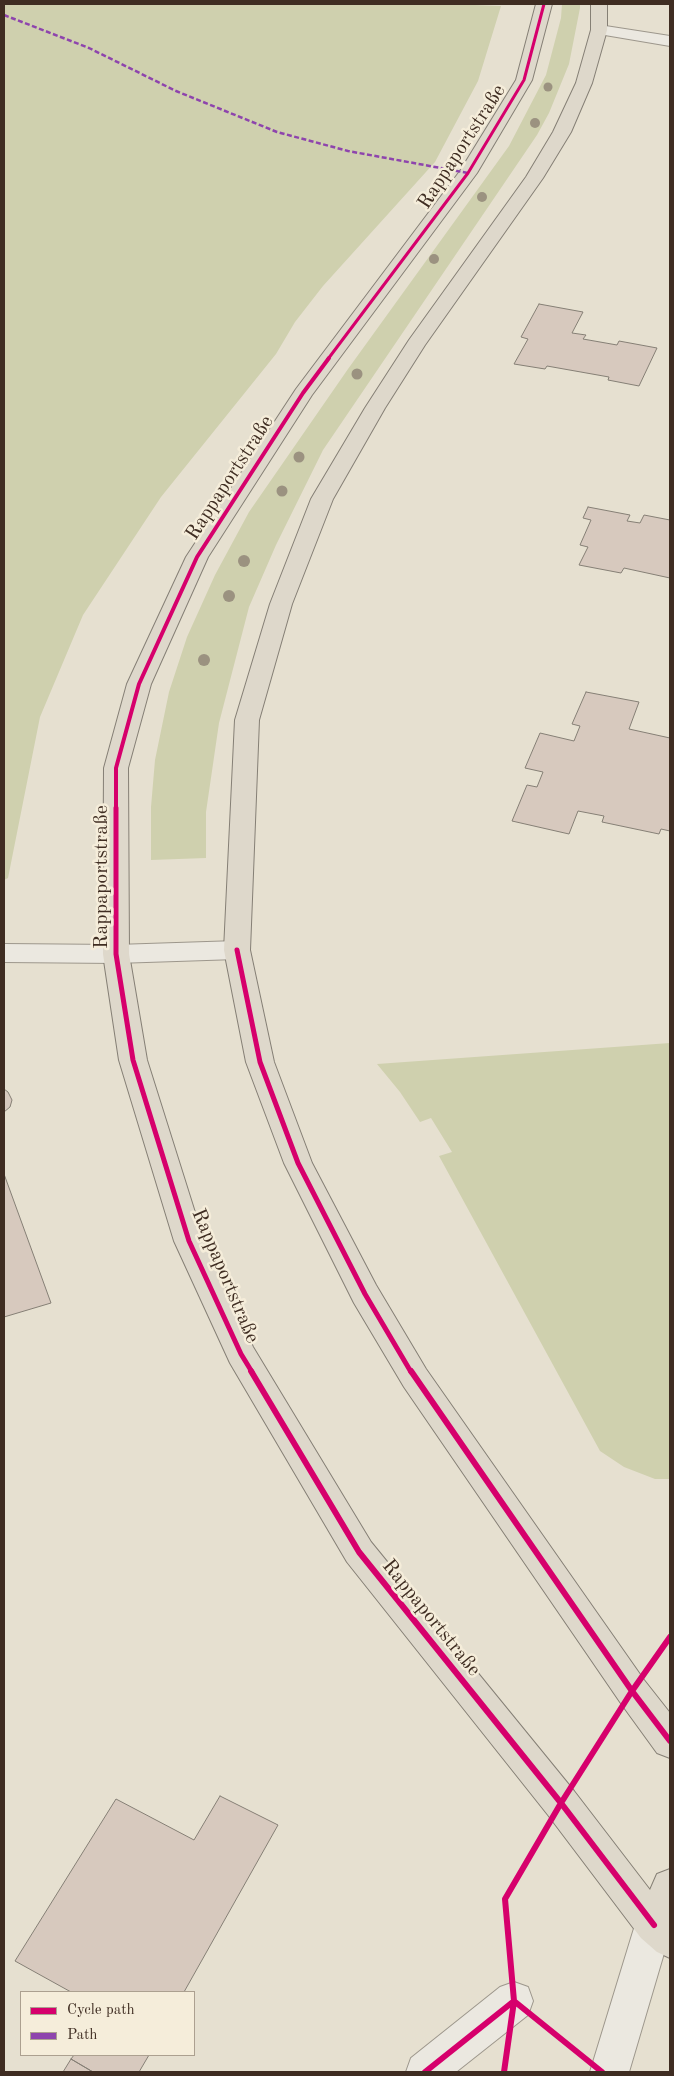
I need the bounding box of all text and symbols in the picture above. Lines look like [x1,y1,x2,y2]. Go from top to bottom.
street label: Rappaportstraße [413,80,511,214]
street label: Rappaportstraße [181,411,279,545]
street label: Rappaportstraße [90,805,114,949]
street label: Rappaportstraße [186,1205,264,1347]
street label: Rappaportstraße [376,1555,486,1681]
legend [20,1991,195,2056]
text: Cycle path [67,2003,135,2018]
text: Path [67,2028,97,2043]

